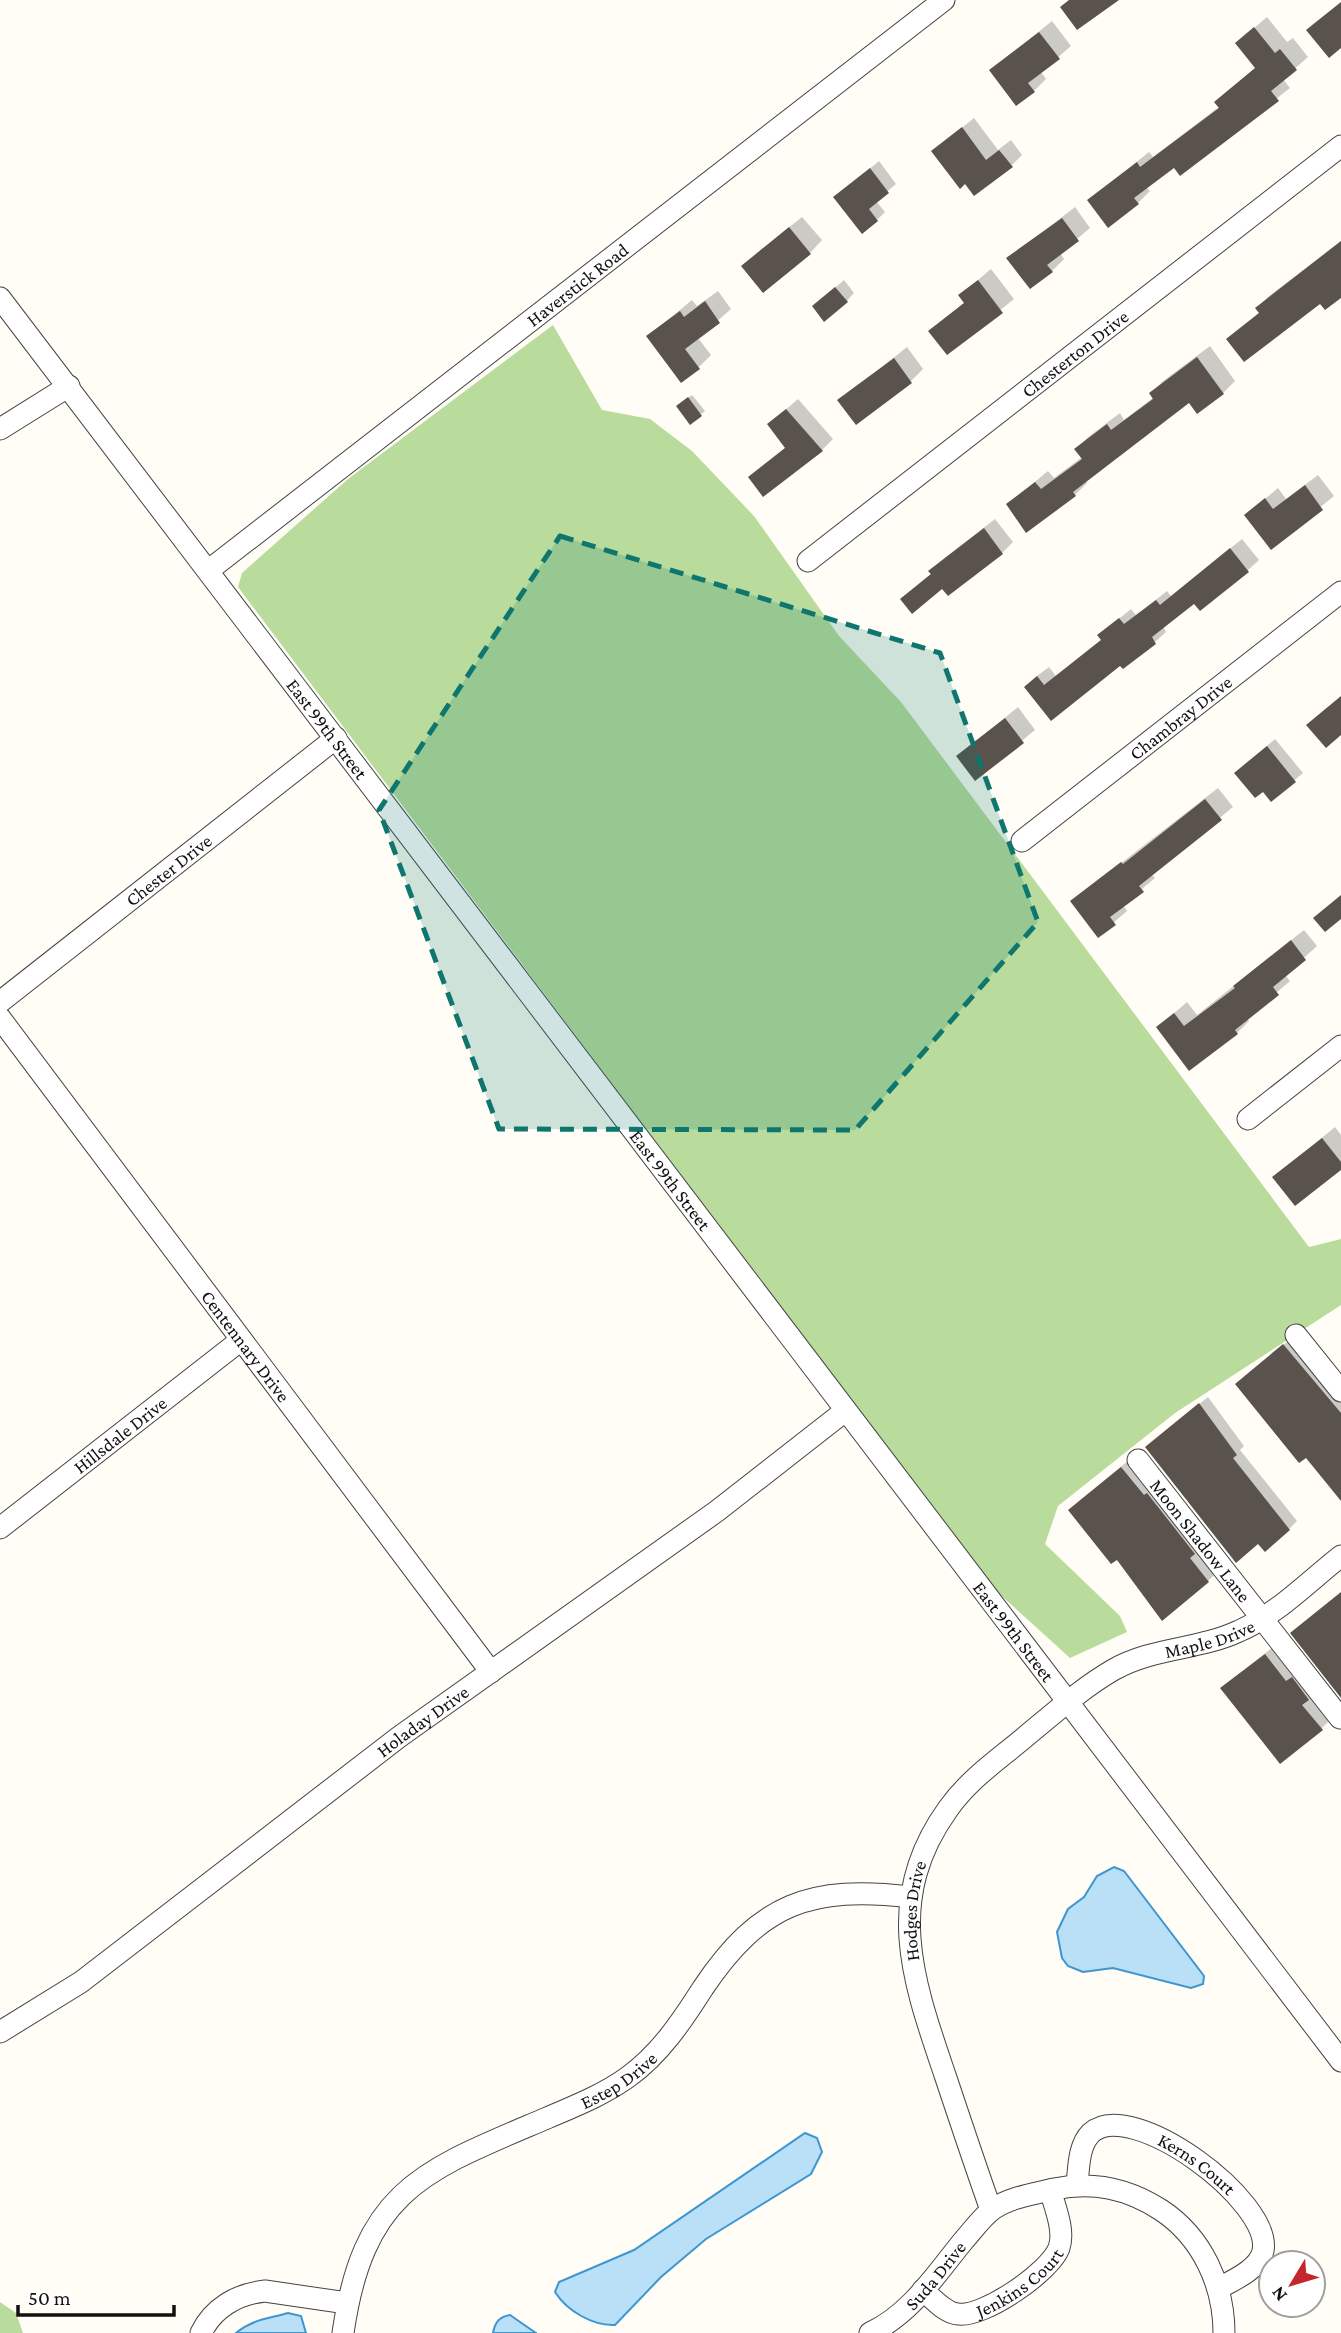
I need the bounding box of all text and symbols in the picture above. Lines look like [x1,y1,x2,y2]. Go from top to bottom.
street label: Haverstick Road [523,239,632,331]
street label: Chesterton Drive [1018,306,1132,402]
street label: Chambray Drive [1125,671,1236,764]
street label: East 99th Street [282,675,372,784]
street label: Chester Drive [121,830,216,910]
street label: East 99th Street [626,1126,716,1235]
street label: Centennary Drive [197,1286,294,1406]
street label: Hillsdale Drive [70,1392,171,1478]
street label: Moon Shadow Lane [1146,1475,1255,1606]
street label: East 99th Street [969,1577,1059,1686]
street label: Maple Drive [1163,1615,1258,1662]
street label: Holaday Drive [373,1681,473,1761]
street label: Hodges Drive [899,1858,931,1963]
street label: Estep Drive [577,2048,661,2113]
street label: Kerns Court [1155,2129,1240,2200]
street label: Suda Drive [901,2237,970,2314]
street label: Jenkins Court [971,2244,1068,2322]
north arrow [1257,2249,1327,2319]
scale bar [18,2274,173,2318]
text: N [1267,2283,1291,2306]
text: 50 m [28,2286,71,2310]

